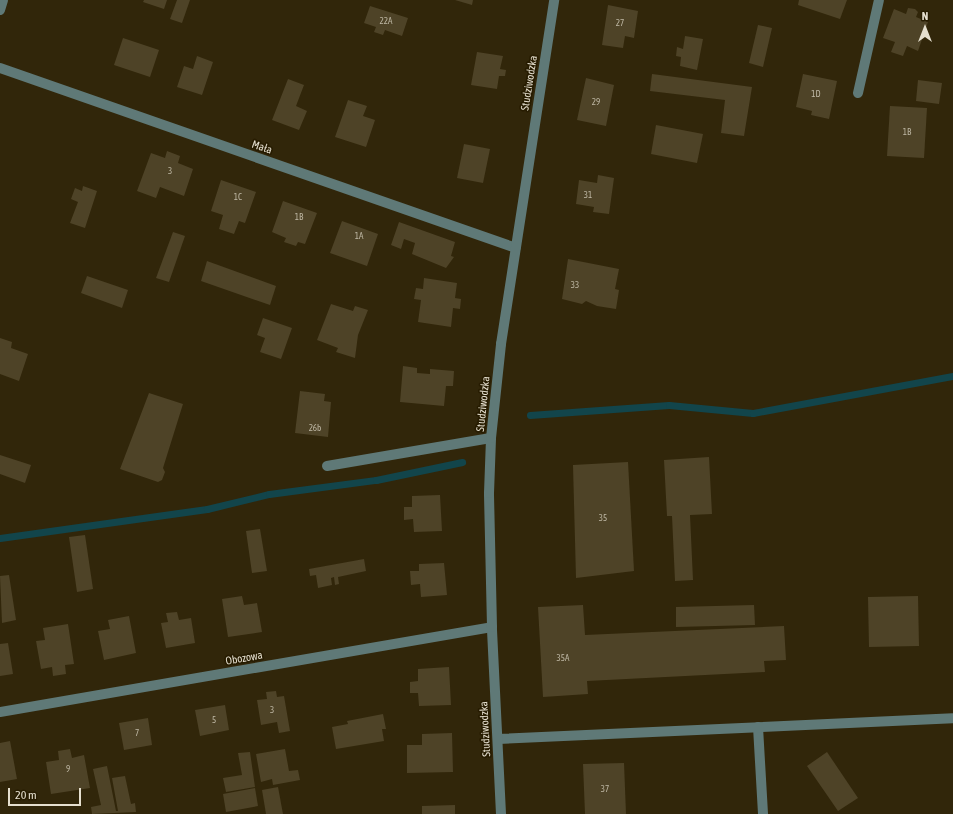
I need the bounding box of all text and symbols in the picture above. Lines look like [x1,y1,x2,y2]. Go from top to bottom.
north arrow [905,8,945,48]
text: N [922,10,928,22]
house number: 22A [380,16,392,26]
house number: 27 [616,18,624,28]
street label: Studziwodzka [518,55,540,111]
house number: 1D [811,89,821,99]
house number: 29 [592,97,600,107]
house number: 1B [903,127,911,137]
street label: Mała [250,137,274,157]
house number: 3 [168,166,172,176]
house number: 31 [584,190,592,200]
house number: 1C [234,192,242,202]
house number: 1B [295,212,303,222]
house number: 1A [355,231,363,241]
house number: 33 [571,280,579,290]
street label: Studziwodzka [474,376,492,432]
house number: 26b [309,423,321,433]
house number: 35 [599,513,607,523]
street label: Obozowa [225,648,263,668]
house number: 35A [557,653,569,663]
street label: Studziwodzka [477,701,493,757]
house number: 3 [270,705,274,715]
house number: 5 [212,715,216,725]
house number: 7 [135,728,139,738]
house number: 9 [66,764,70,774]
scale bar [10,780,83,806]
house number: 37 [601,784,609,794]
text: 20 m [15,788,37,802]

